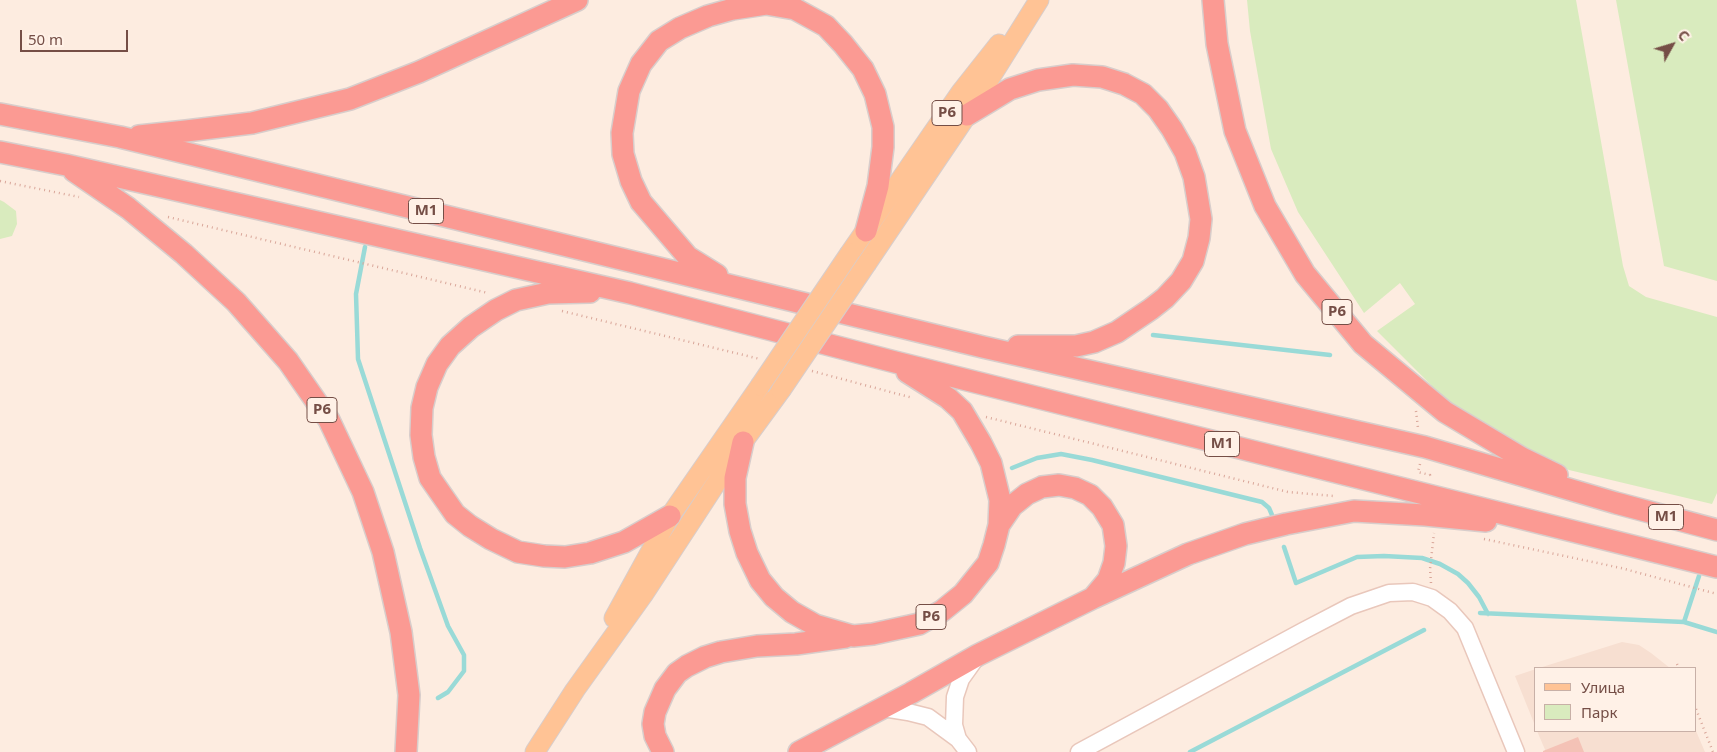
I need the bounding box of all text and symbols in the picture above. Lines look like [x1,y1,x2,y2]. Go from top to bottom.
scale bar [22,20,130,52]
north arrow [1647,20,1697,70]
text: С [1674,26,1694,45]
text: 50 m [28,29,63,49]
road number: Р6 [932,100,962,126]
road number: М1 [408,198,444,224]
road number: Р6 [1322,300,1352,324]
road number: Р6 [307,398,337,422]
road number: М1 [1204,432,1240,456]
road number: М1 [1648,504,1684,530]
road number: Р6 [916,604,946,630]
legend [1534,667,1697,732]
text: Улица [1581,677,1625,697]
text: Парк [1581,702,1617,722]

